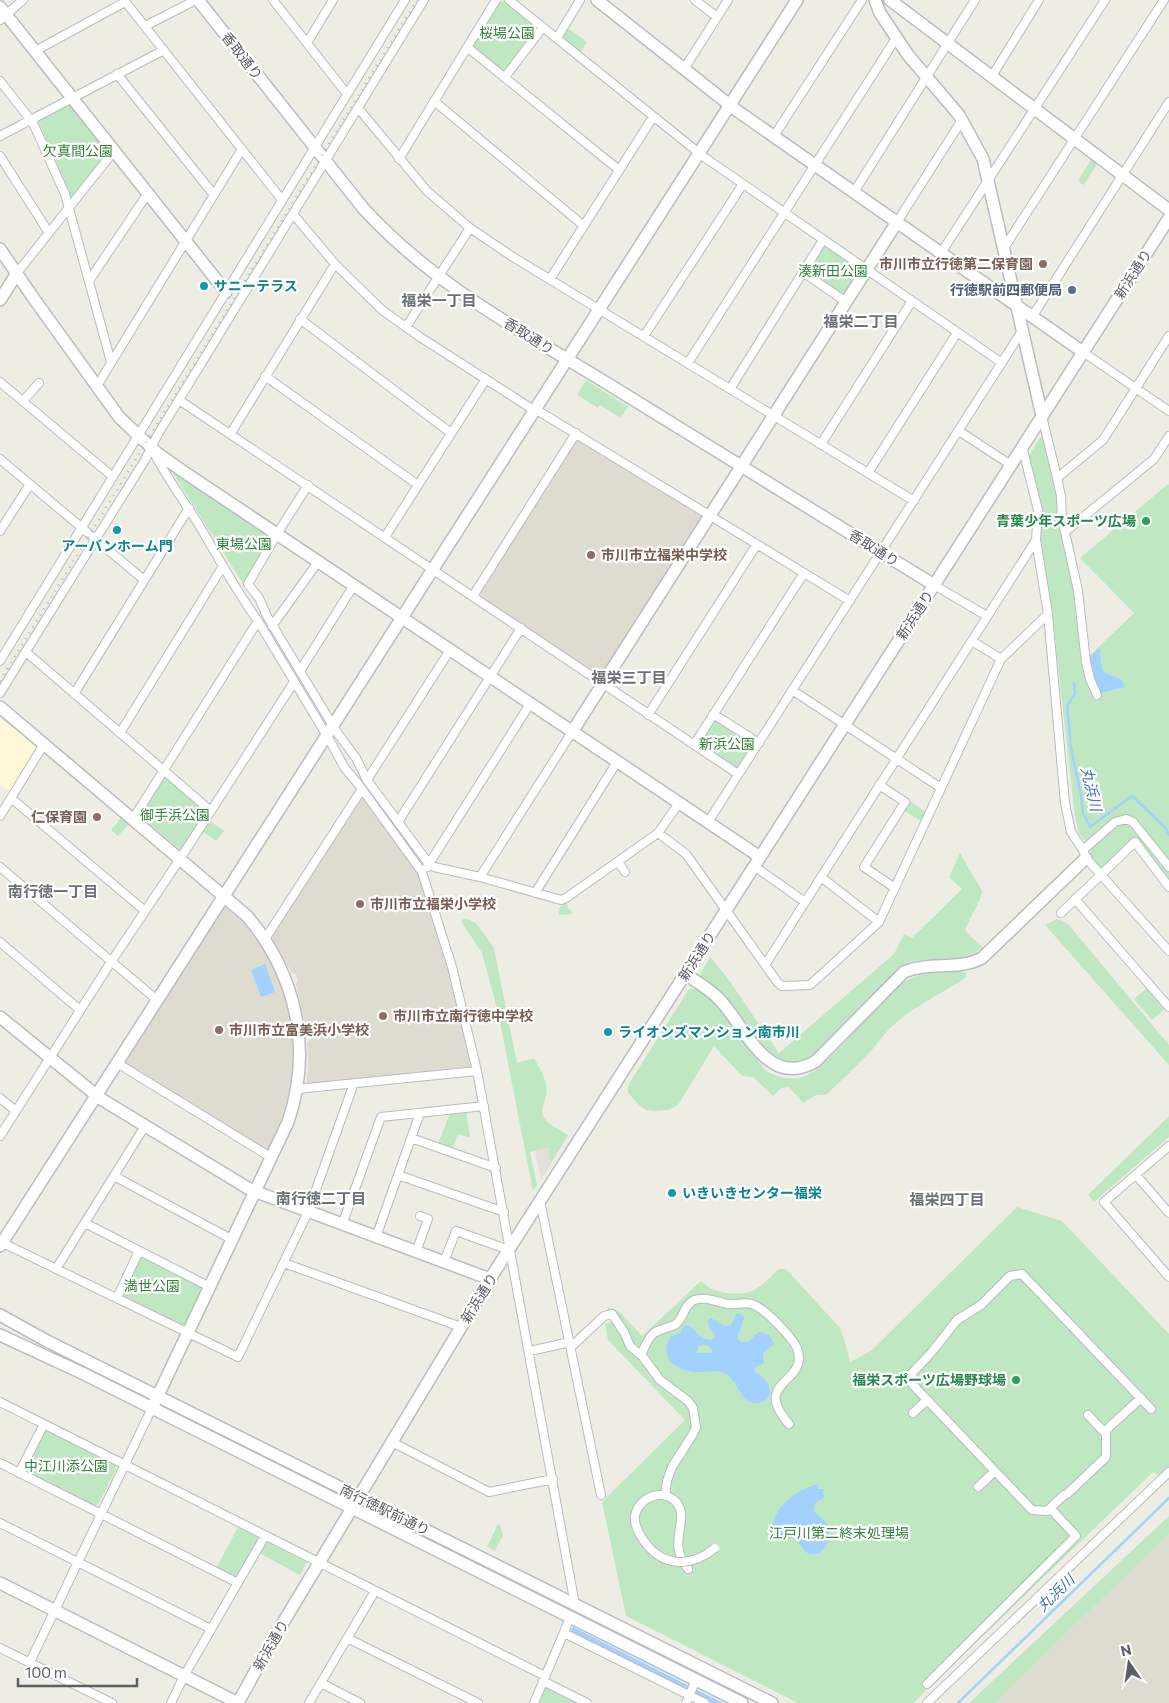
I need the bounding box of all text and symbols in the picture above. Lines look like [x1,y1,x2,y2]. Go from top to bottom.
park label: 桜場公園 [479,24,535,41]
street label: 香取通り [218,28,266,83]
park label: 欠真間公園 [43,142,113,159]
street label: 新浜通り [1110,246,1155,302]
place label: 市川市立行徳第二保育園 [879,255,1033,272]
marker: 市川市立行徳第二保育園 [1037,258,1049,270]
park label: 湊新田公園 [798,262,868,279]
place label: サニーテラス [214,277,298,294]
marker: サニーテラス [198,280,210,292]
place label: 行徳駅前四郵便局 [950,281,1062,298]
marker: 行徳駅前四郵便局 [1066,284,1078,296]
district label: 福栄一丁目 [400,291,477,309]
district label: 福栄二丁目 [822,312,899,330]
street label: 香取通り [501,314,558,358]
place label: 青葉少年スポーツ広場 [996,512,1136,529]
marker: 青葉少年スポーツ広場 [1140,515,1152,527]
marker: アーバンホーム門 [111,524,123,536]
street label: 香取通り [846,526,903,570]
park label: 東場公園 [216,535,272,552]
place label: アーバンホーム門 [61,537,173,554]
place label: 市川市立福栄中学校 [601,546,727,563]
marker: 市川市立福栄中学校 [585,549,597,561]
street label: 新浜通り [892,587,937,643]
district label: 福栄三丁目 [590,668,667,686]
park label: 新浜公園 [699,735,755,752]
water label: 丸浜川 [1078,765,1106,815]
park label: 御手浜公園 [140,806,210,823]
place label: 仁保育園 [31,808,87,825]
marker: 仁保育園 [91,811,103,823]
district label: 南行徳一丁目 [8,882,98,900]
place label: 市川市立福栄小学校 [370,895,496,912]
marker: 市川市立福栄小学校 [354,898,366,910]
street label: 新浜通り [674,928,719,984]
place label: 市川市立南行徳中学校 [393,1007,533,1024]
marker: 市川市立南行徳中学校 [377,1010,389,1022]
place label: 市川市立富美浜小学校 [229,1021,369,1038]
place label: ライオンズマンション南市川 [618,1023,800,1040]
marker: 市川市立富美浜小学校 [213,1024,225,1036]
marker: ライオンズマンション南市川 [602,1026,614,1038]
place label: いきいきセンター福栄 [682,1184,822,1201]
marker: いきいきセンター福栄 [666,1187,678,1199]
district label: 南行徳二丁目 [276,1189,366,1207]
district label: 福栄四丁目 [908,1190,985,1208]
street label: 新浜通り [457,1269,501,1326]
park label: 満世公園 [124,1277,180,1294]
place label: 福栄スポーツ広場野球場 [852,1371,1006,1388]
marker: 福栄スポーツ広場野球場 [1010,1374,1022,1386]
park label: 中江川添公園 [24,1457,108,1474]
street label: 南行徳駅前通り [337,1480,433,1539]
park label: 江戸川第二終末処理場 [769,1524,909,1541]
water label: 丸浜川 [1033,1569,1079,1614]
street label: 新浜通り [249,1616,292,1673]
north arrow [1104,1638,1154,1688]
text: N [1119,1640,1133,1659]
scale bar [18,1656,136,1688]
text: 100 m [25,1663,67,1681]

